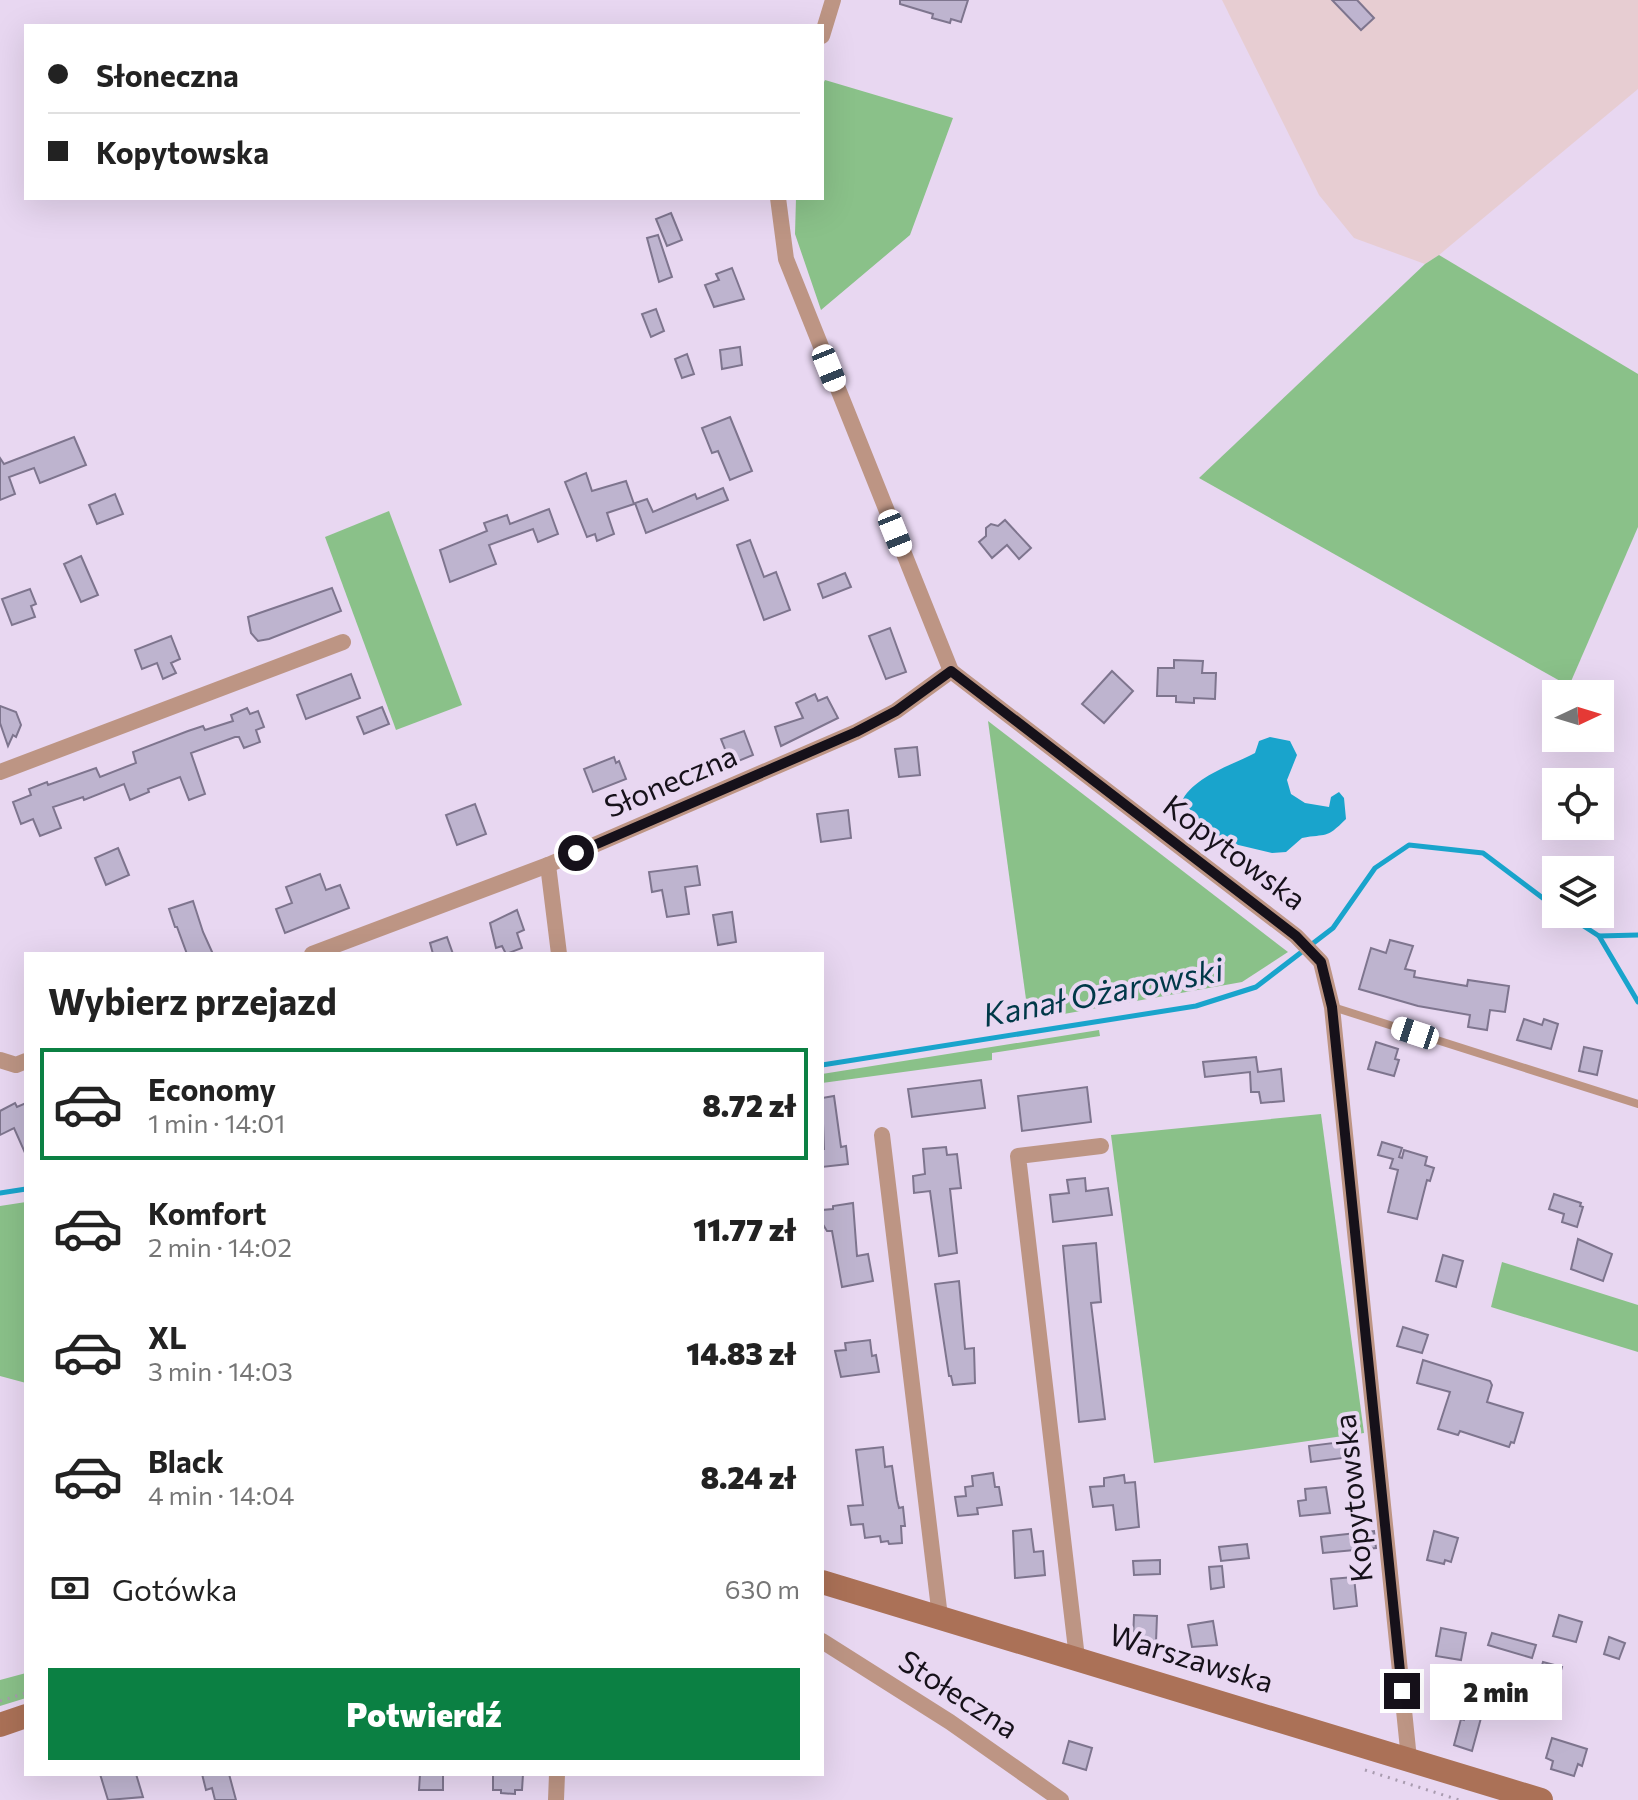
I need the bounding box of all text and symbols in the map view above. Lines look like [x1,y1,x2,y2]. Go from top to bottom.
text: Słoneczna [96,56,239,93]
text: Kopytowska [96,133,269,170]
car [809,341,849,395]
car [875,506,915,560]
north arrow [1542,680,1614,752]
map controls [1542,680,1614,928]
street label: Słoneczna [598,735,742,824]
button: locate [1542,768,1614,840]
street label: Kopytowska [1157,785,1314,917]
route start [558,835,594,871]
button: layers [1542,856,1614,928]
water label: Kanał Ożarowski [979,948,1228,1034]
text: Wybierz przejazd [48,978,337,1022]
car [1388,1014,1442,1052]
icon: car [52,1068,124,1140]
text: Economy [148,1070,276,1107]
text: 8.72 zł [702,1086,796,1123]
text: 1 min · 14:01 [148,1107,285,1138]
icon: car [52,1192,124,1264]
text: Komfort [148,1194,267,1231]
text: 11.77 zł [693,1210,796,1247]
text: 2 min · 14:02 [148,1231,292,1262]
icon: car [52,1316,124,1388]
text: XL [148,1318,187,1355]
text: 14.83 zł [686,1334,796,1371]
text: 3 min · 14:03 [148,1355,293,1386]
street label: Kopytowska [1324,1412,1379,1584]
icon: car [52,1440,124,1512]
text: Black [148,1442,224,1479]
text: 8.24 zł [701,1458,796,1495]
text: 4 min · 14:04 [148,1479,294,1510]
icon: cash [48,1566,92,1610]
text: Gotówka [112,1570,237,1607]
text: 630 m [725,1573,800,1604]
street label: Warszawska [1105,1614,1278,1699]
street label: Stołeczna [893,1641,1026,1745]
callout: 2 min [1430,1663,1562,1719]
button: Potwierdź [48,1668,800,1760]
route end [1384,1673,1420,1709]
text: 2 min [1463,1676,1529,1707]

